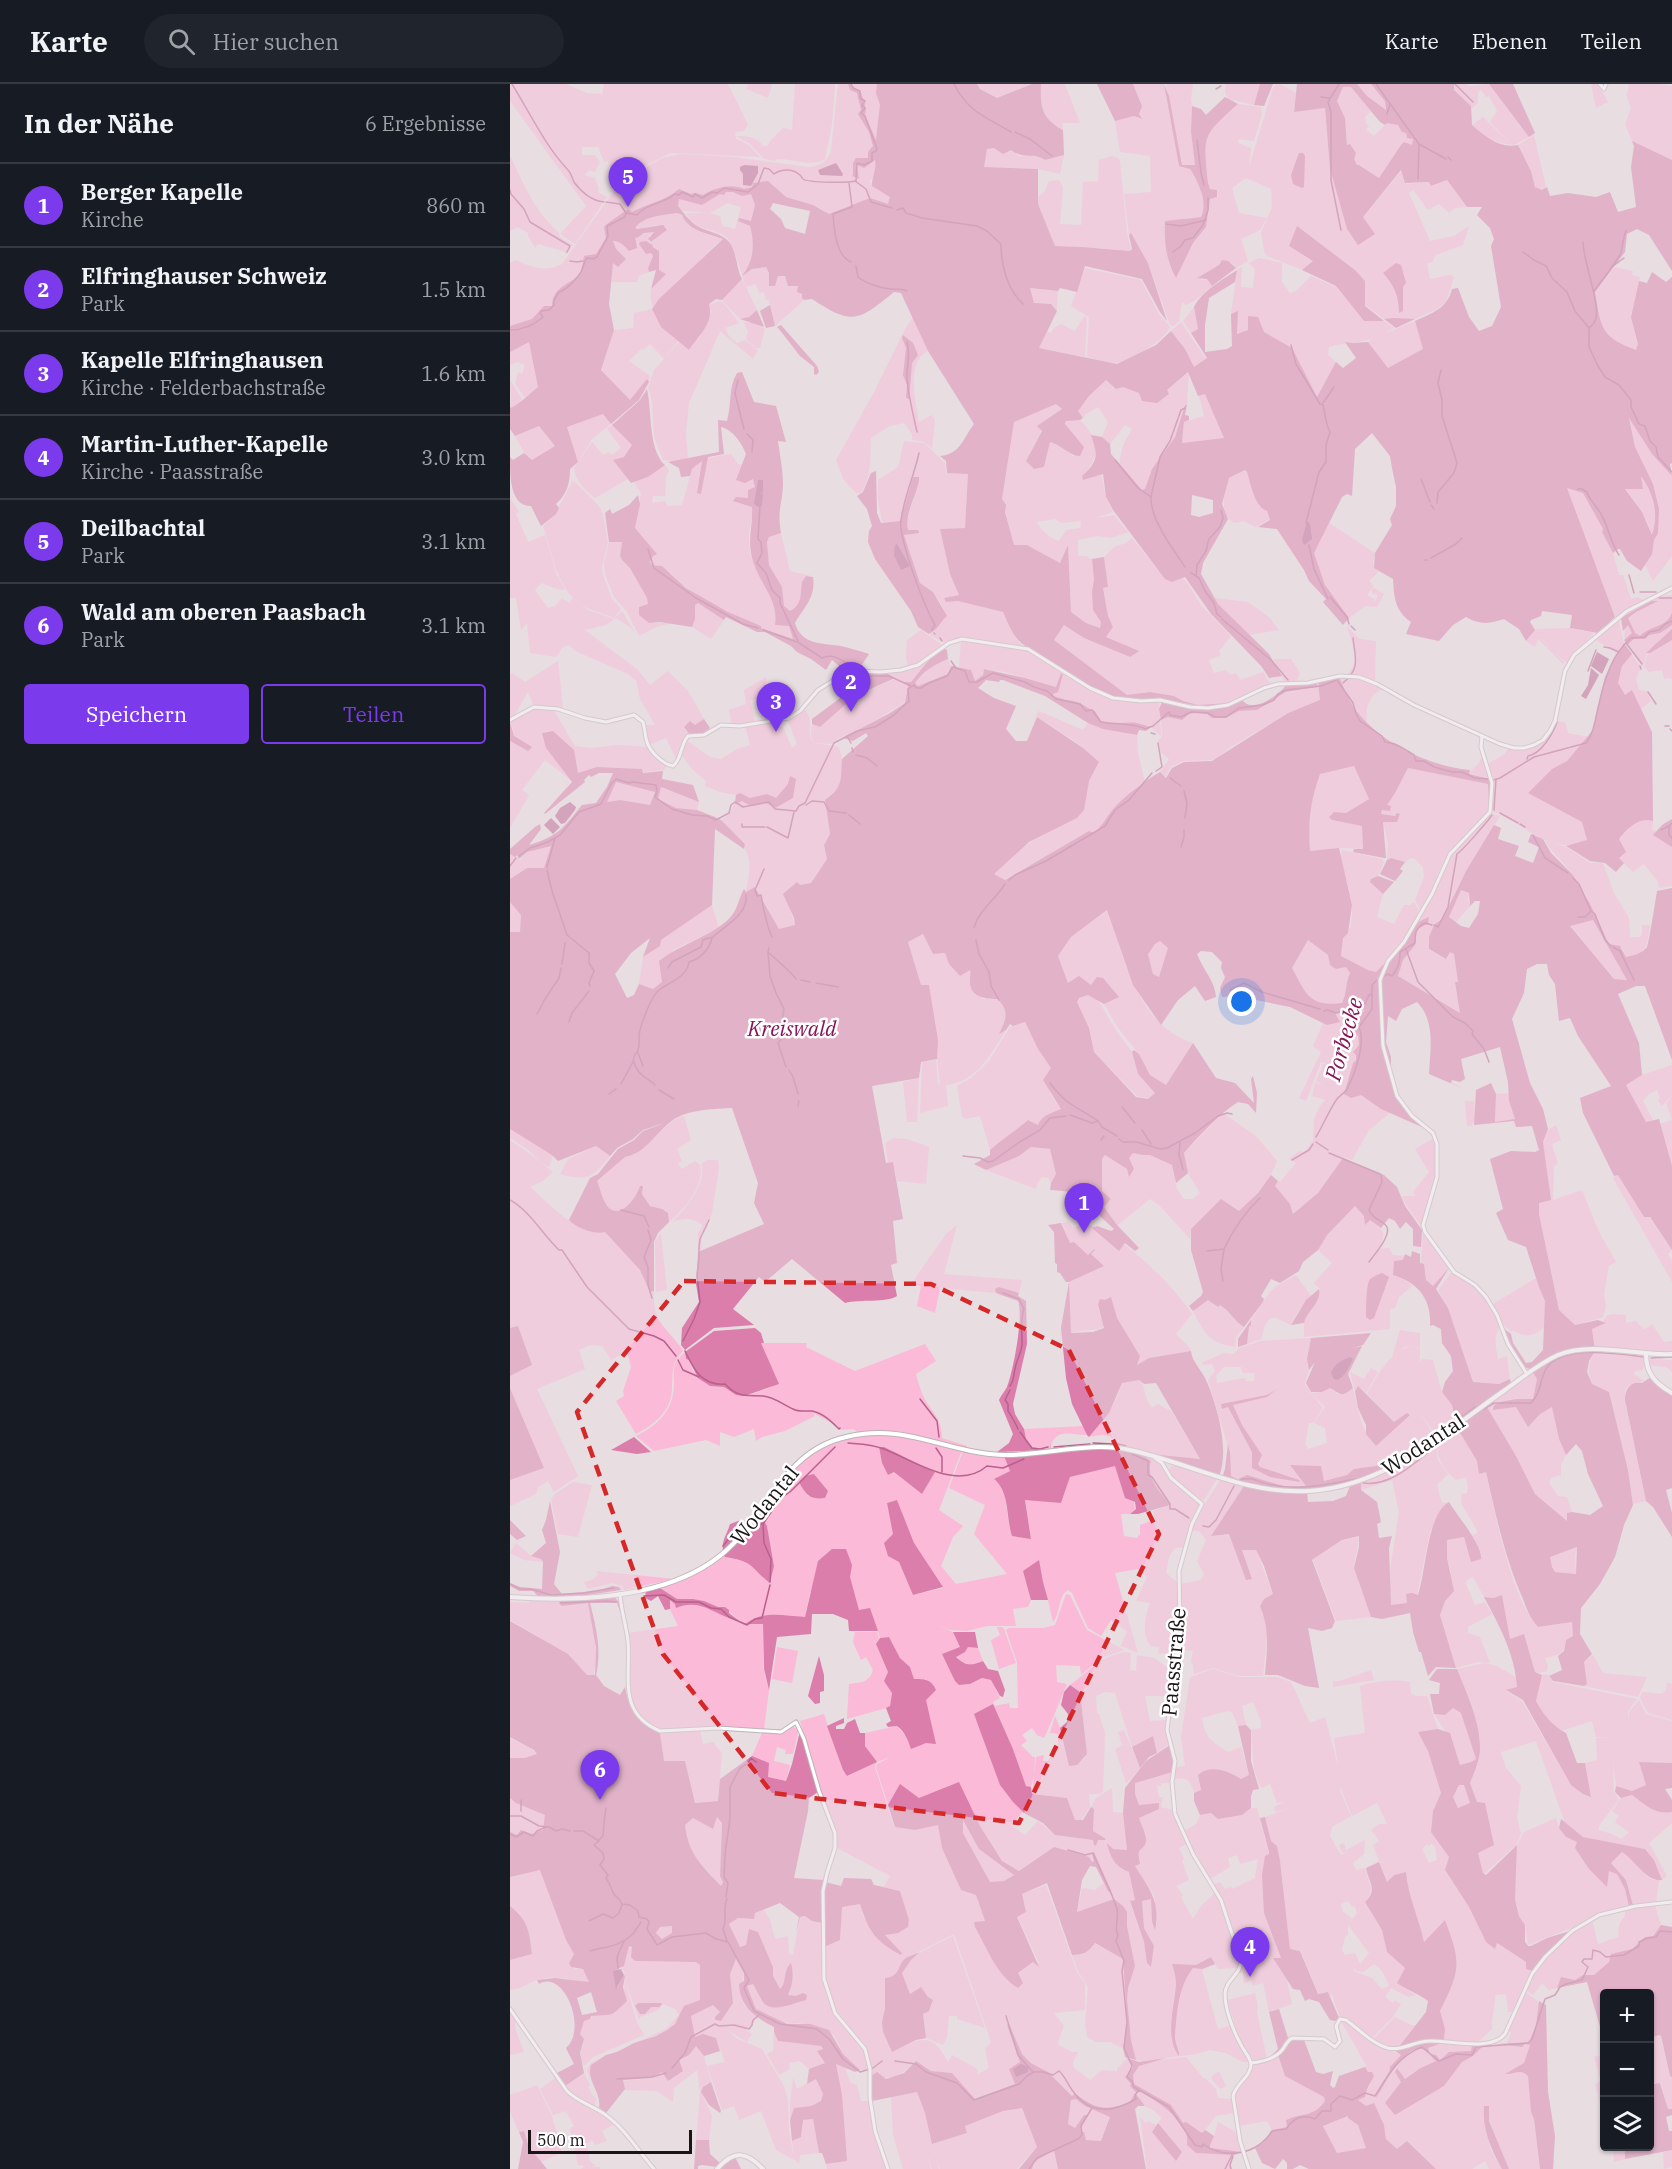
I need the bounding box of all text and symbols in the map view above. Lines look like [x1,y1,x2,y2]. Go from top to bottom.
search box [144,14,564,68]
text: Karte [30,23,108,60]
icon: search [165,25,198,58]
text: Hier suchen [213,27,339,56]
text: Karte [1385,27,1439,55]
text: Ebenen [1472,27,1547,55]
text: Teilen [1580,27,1642,55]
text: In der Nähe [24,106,174,140]
text: 6 Ergebnisse [365,110,486,137]
pin: 5 [608,158,648,207]
text: Berger Kapelle [81,177,243,206]
text: 1 [38,192,50,219]
text: 860 m [426,192,486,219]
text: Kirche [81,206,144,233]
text: Elfringhauser Schweiz [81,261,327,290]
text: 2 [38,276,50,303]
text: 1.5 km [421,276,486,303]
text: Park [81,290,125,317]
text: Kapelle Elfringhausen [81,345,324,374]
text: 3 [38,360,50,387]
text: 1.6 km [421,360,486,387]
text: Kirche · Felderbachstraße [81,374,326,401]
text: Martin-Luther-Kapelle [81,429,328,458]
text: 4 [38,444,50,471]
text: 3.0 km [421,444,486,471]
text: Kirche · Paasstraße [81,458,263,485]
text: Deilbachtal [81,513,205,542]
text: 5 [38,528,50,555]
text: 3.1 km [421,528,486,555]
text: Park [81,542,125,569]
text: Wald am oberen Paasbach [81,597,366,626]
text: 6 [38,612,50,639]
text: 3.1 km [421,612,486,639]
text: Park [81,626,125,653]
pin: 2 [832,662,870,712]
pin: 3 [756,682,796,732]
button: Speichern [24,684,249,744]
button: Teilen [261,684,486,744]
your location [1227,987,1256,1016]
water label: Porbecke [1317,994,1369,1085]
park label: Kreiswald [747,1014,837,1042]
pin: 1 [1064,1184,1104,1233]
street label: Wodantal [1376,1407,1470,1481]
street label: Wodantal [723,1460,805,1550]
street label: Paasstraße [1154,1607,1192,1717]
pin: 6 [580,1750,620,1800]
pin: 4 [1230,1928,1270,1977]
map controls [1600,1989,1654,2151]
button: + [1600,1989,1654,2043]
button: − [1600,2043,1654,2097]
button: layers [1600,2097,1654,2151]
scale bar [528,2127,692,2154]
text: 500 m [537,2130,585,2150]

